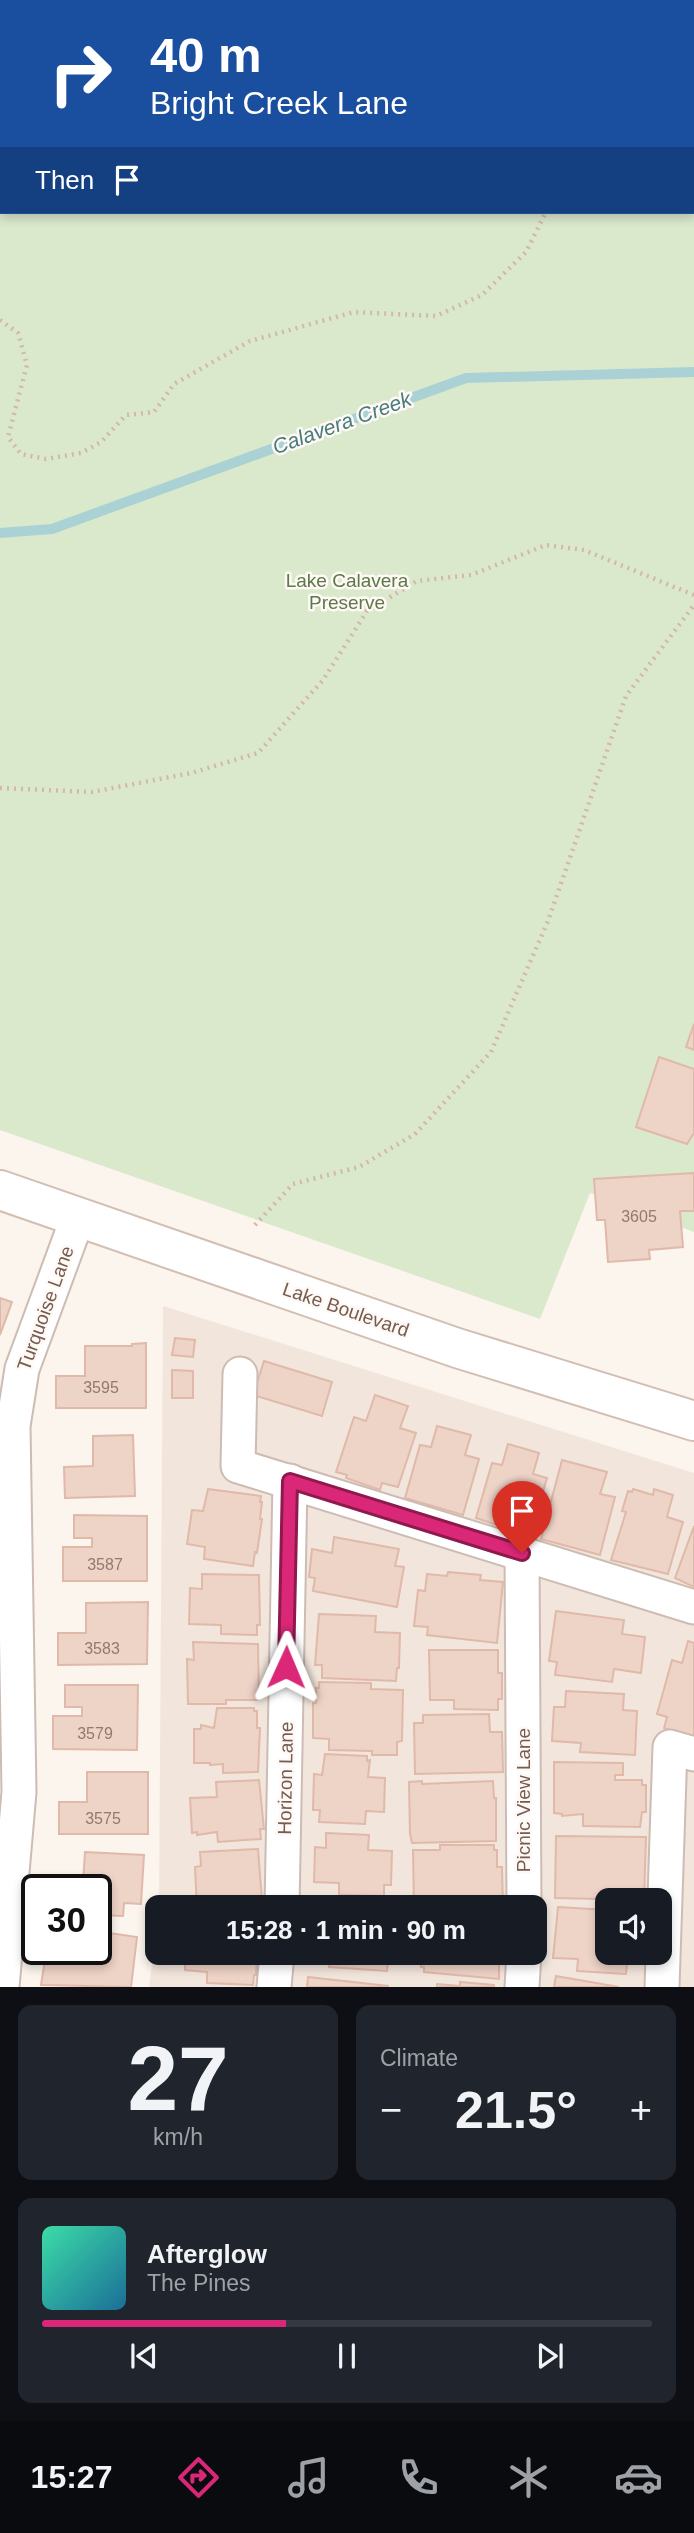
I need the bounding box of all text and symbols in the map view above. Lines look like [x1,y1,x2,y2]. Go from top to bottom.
icon: right [35,28,126,119]
text: 40 m [150,28,262,82]
text: Bright Creek Lane [150,85,408,121]
icon: arrive [108,161,146,199]
text: Then [35,165,94,195]
water label: Calavera Creek [269,386,416,458]
park label: Lake Calavera Preserve [286,570,409,613]
house number: 3605 [621,1208,657,1225]
street label: Turquoise Lane [13,1243,78,1373]
street label: Lake Boulevard [280,1278,412,1341]
house number: 3595 [83,1379,119,1396]
pin [492,1481,552,1553]
icon: arrive [503,1492,541,1530]
house number: 3587 [87,1556,123,1573]
position arrow [249,1630,323,1704]
house number: 3583 [84,1640,120,1657]
street label: Horizon Lane [274,1721,297,1835]
house number: 3579 [77,1725,113,1742]
street label: Picnic View Lane [513,1728,534,1872]
house number: 3575 [85,1810,121,1827]
speed limit sign: 30 [21,1874,112,1965]
map controls [595,1888,672,1965]
button: sound [595,1888,672,1965]
text: 15:28 · 1 min · 90 m [226,1915,466,1945]
text: 27 [127,2028,229,2129]
text: Climate [380,2045,458,2071]
text: 21.5° [455,2081,577,2139]
text: − [380,2089,402,2131]
text: + [630,2089,652,2131]
text: km/h [153,2124,203,2150]
text: Afterglow [147,2239,267,2269]
text: The Pines [147,2270,251,2296]
icon: previous [125,2337,163,2375]
icon: pause [328,2337,366,2375]
icon: next [531,2337,569,2375]
icon: directions [174,2453,223,2502]
icon: music [284,2453,333,2502]
icon: phone [394,2453,443,2502]
icon: climate [504,2453,553,2502]
icon: car [614,2453,663,2502]
text: 15:27 [31,2459,112,2495]

